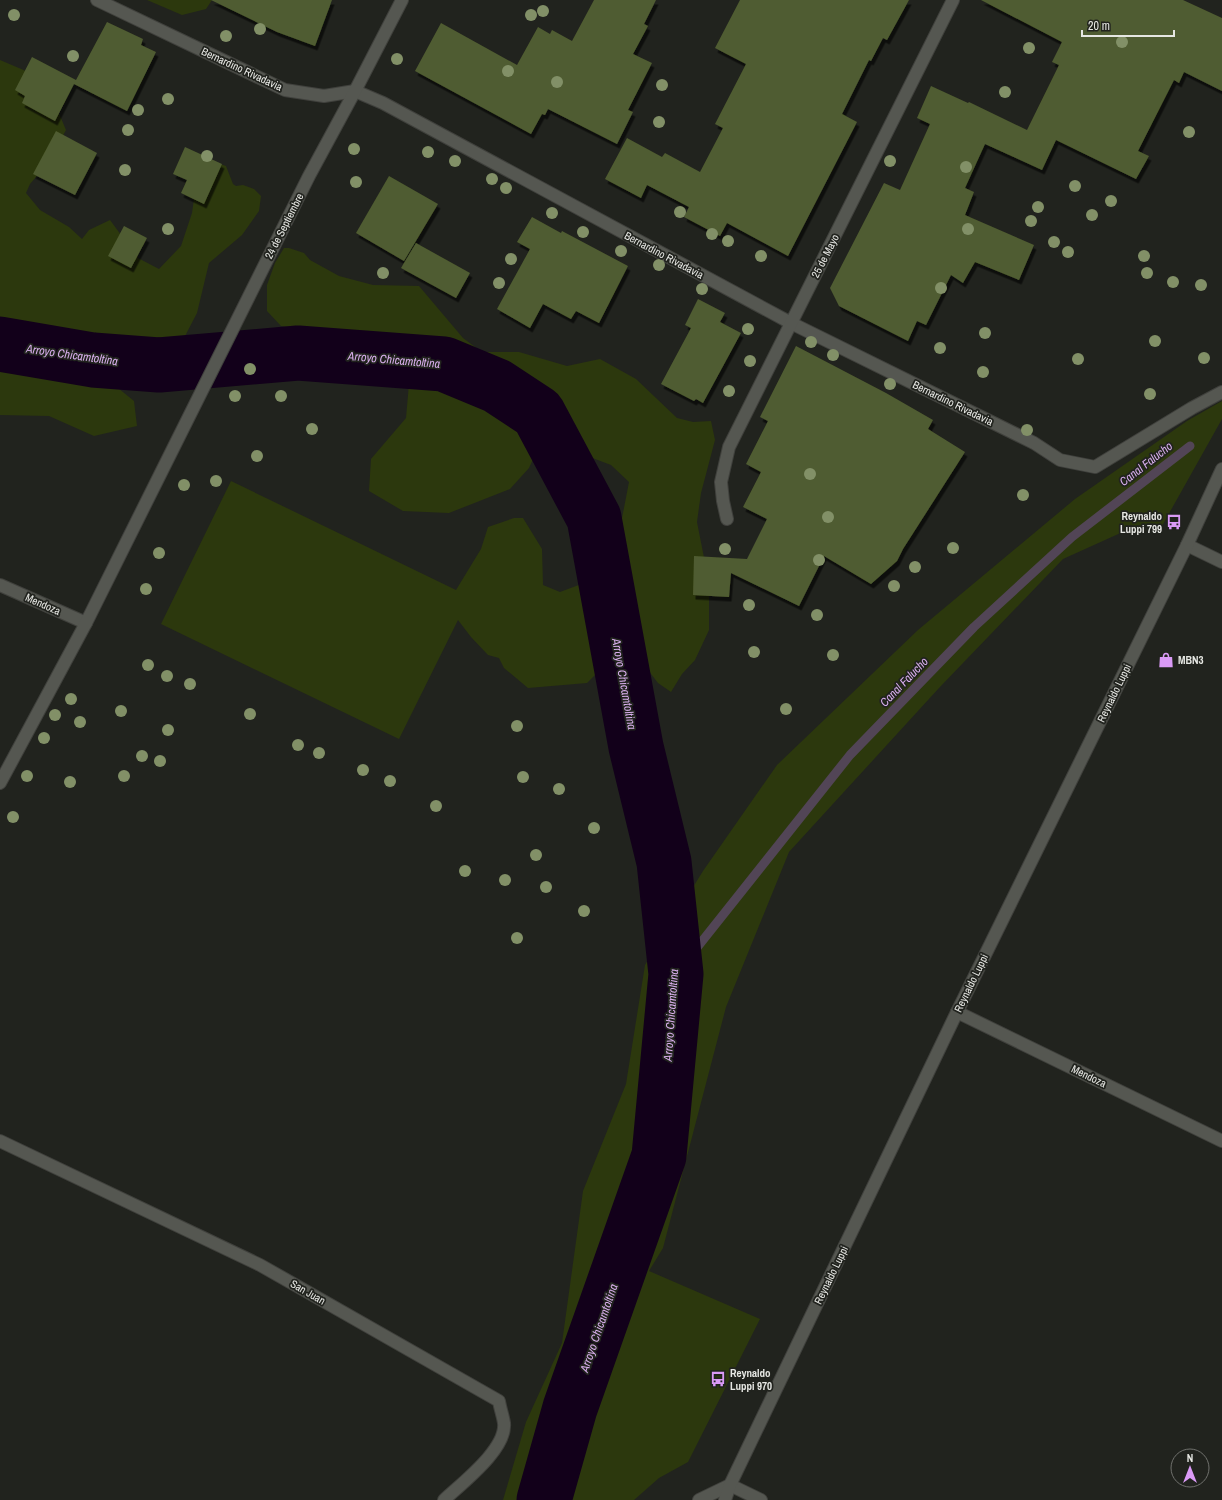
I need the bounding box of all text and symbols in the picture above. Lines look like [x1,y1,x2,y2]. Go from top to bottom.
scale bar [1082,12,1174,38]
text: 20 m [1088,18,1110,34]
street label: Bernardino Rivadavia [199,44,285,94]
street label: 24 de Septiembre [261,191,307,261]
street label: Bernardino Rivadavia [622,228,706,282]
street label: 25 de Mayo [808,232,842,280]
water label: Arroyo Chicamtoltina [24,341,119,369]
water label: Arroyo Chicamtoltina [346,348,441,372]
street label: Bernardino Rivadavia [910,377,996,429]
water label: Canal Falucho [1116,438,1176,490]
place label: Reynaldo Luppi 799 [1120,509,1162,536]
bus stop icon: Reynaldo Luppi 799 [1165,513,1183,531]
street label: Mendoza [23,590,63,618]
water label: Arroyo Chicamtoltina [608,636,640,731]
shop icon: MBN3 [1157,651,1175,669]
water label: Canal Falucho [876,653,932,710]
place label: MBN3 [1178,653,1204,667]
street label: Reynaldo Luppi [1094,662,1134,724]
street label: Reynaldo Luppi [951,952,991,1014]
water label: Arroyo Chicamtoltina [660,968,682,1063]
street label: Mendoza [1069,1062,1109,1090]
street label: Reynaldo Luppi [811,1244,851,1306]
street label: San Juan [288,1276,328,1308]
water label: Arroyo Chicamtoltina [576,1281,622,1375]
place label: Reynaldo Luppi 970 [730,1366,772,1393]
bus stop icon: Reynaldo Luppi 970 [709,1370,727,1388]
north arrow [1170,1448,1210,1488]
text: N [1187,1451,1193,1465]

